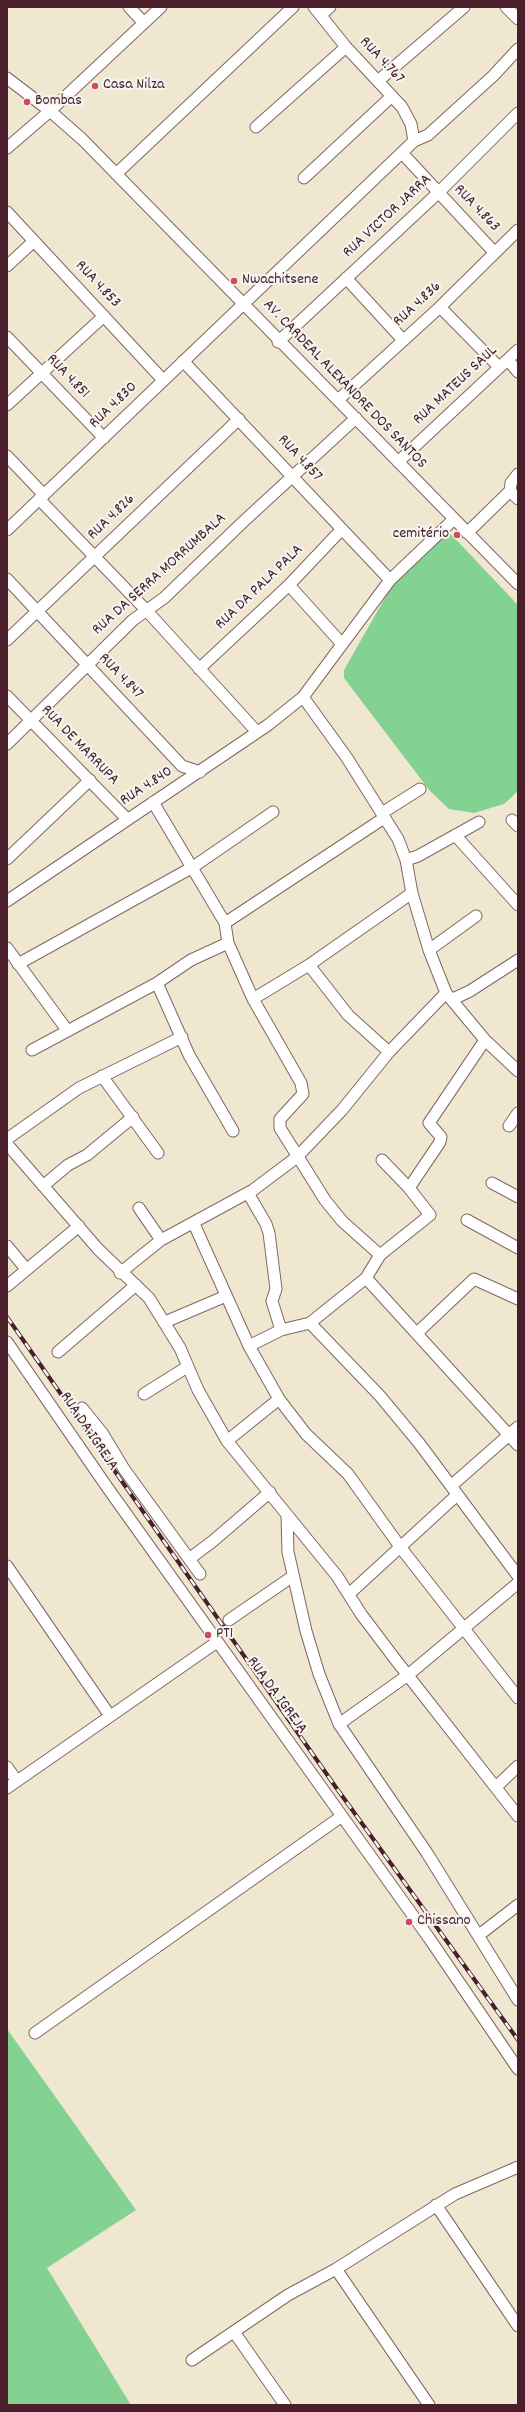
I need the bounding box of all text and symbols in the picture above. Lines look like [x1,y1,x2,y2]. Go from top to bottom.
street label: RUA 4.767 [354,34,408,88]
place label: Casa Nilza [103,76,165,96]
marker: Casa Nilza [90,81,100,91]
place label: Bombas [35,92,82,112]
marker: Bombas [22,97,32,107]
street label: RUA VICTOR JARRA [340,171,436,263]
street label: RUA 4.863 [449,181,503,237]
street label: RUA 4.853 [70,257,124,313]
place label: Nwachitsene [242,271,319,291]
marker: Nwachitsene [229,276,239,286]
street label: RUA 4.836 [390,278,446,332]
street label: AV. CARDEAL ALEXANDRE DOS SANTOS [258,296,430,474]
street label: RUA MATEUS SAUL [410,342,502,430]
street label: RUA 4.851 [41,351,93,403]
street label: RUA 4.830 [86,378,142,434]
street label: RUA 4.857 [272,432,326,486]
street label: RUA 4.826 [84,491,140,545]
street label: RUA DA SERRA MORRUMBALA [89,510,231,640]
place label: cemitério [393,525,449,545]
marker: cemitério [452,530,462,540]
street label: RUA DA PALA PALA [212,541,308,635]
street label: RUA 4.847 [94,650,146,704]
street label: RUA DE MARRUPA [36,702,122,790]
street label: RUA 4.840 [117,763,177,811]
street label: RUA DA IGREJA [55,1389,121,1475]
place label: PT1 [216,1625,233,1645]
marker: PT1 [203,1630,213,1640]
street label: RUA DA IGREJA [241,1653,311,1739]
place label: Chissano [417,1912,471,1932]
marker: Chissano [404,1917,414,1927]

